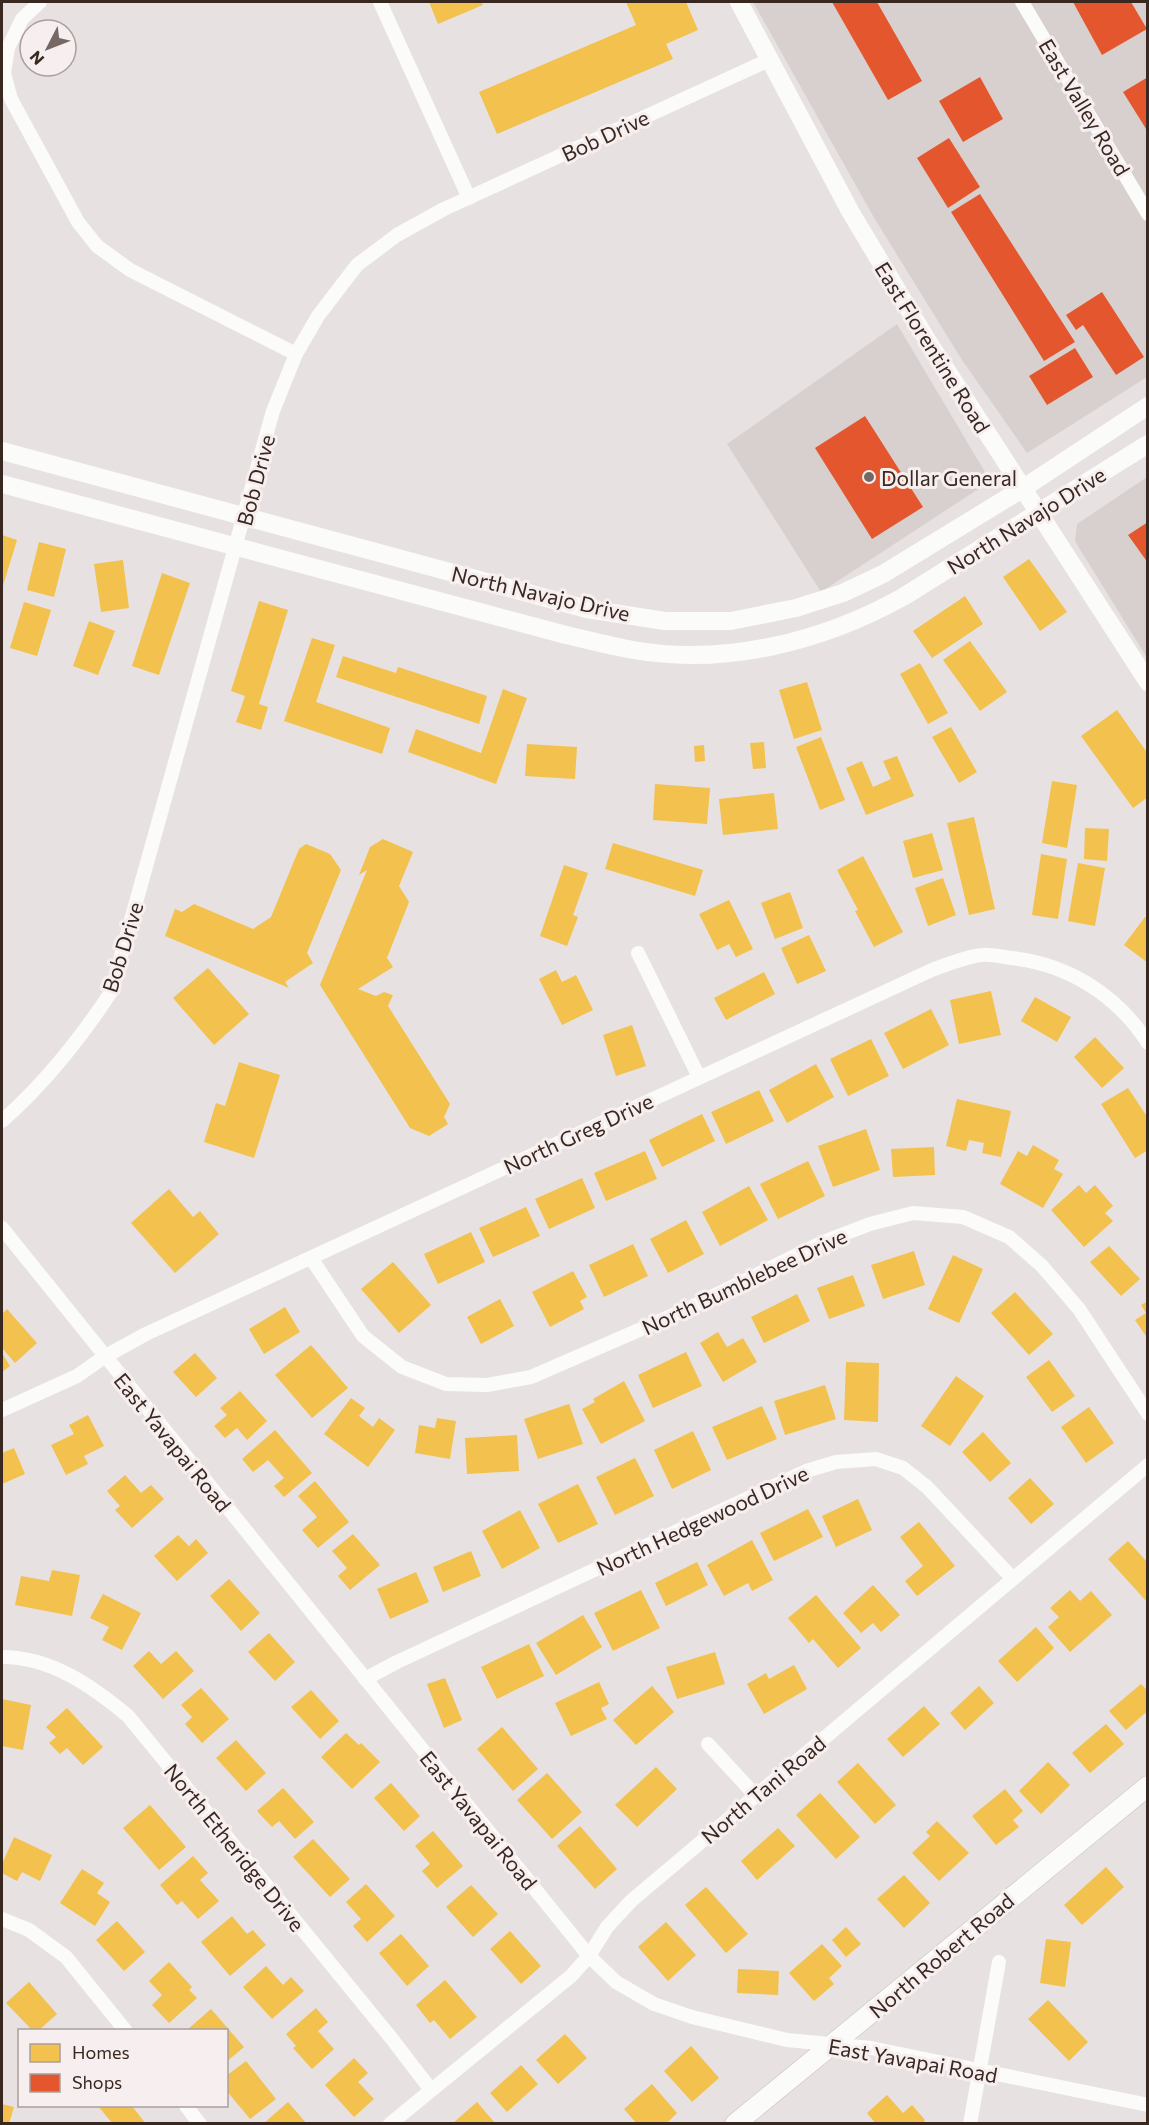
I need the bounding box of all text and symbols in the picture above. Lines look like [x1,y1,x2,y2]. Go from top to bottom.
north arrow [18,18,78,78]
street label: East Valley Road [1034,34,1136,180]
text: N [25,48,48,69]
street label: Bob Drive [557,104,653,166]
street label: East Florentine Road [870,257,996,437]
street label: Bob Drive [231,432,279,528]
street label: North Navajo Drive [942,461,1110,579]
place label: Dollar General [881,465,1017,490]
marker: Dollar General [862,470,876,484]
street label: North Navajo Drive [449,560,633,626]
street label: Bob Drive [96,899,148,995]
street label: North Greg Drive [499,1087,657,1179]
street label: North Bumblebee Drive [638,1223,850,1339]
street label: East Yavapai Road [109,1368,237,1516]
street label: North Hedgewood Drive [592,1460,812,1580]
street label: North Tani Road [696,1730,830,1848]
street label: East Yavapai Road [415,1746,543,1894]
street label: North Etheridge Drive [160,1758,310,1936]
street label: North Robert Road [864,1887,1018,2023]
legend [18,2029,228,2107]
street label: East Yavapai Road [826,2033,1000,2087]
text: Homes [72,2041,130,2063]
text: Shops [72,2071,122,2093]

